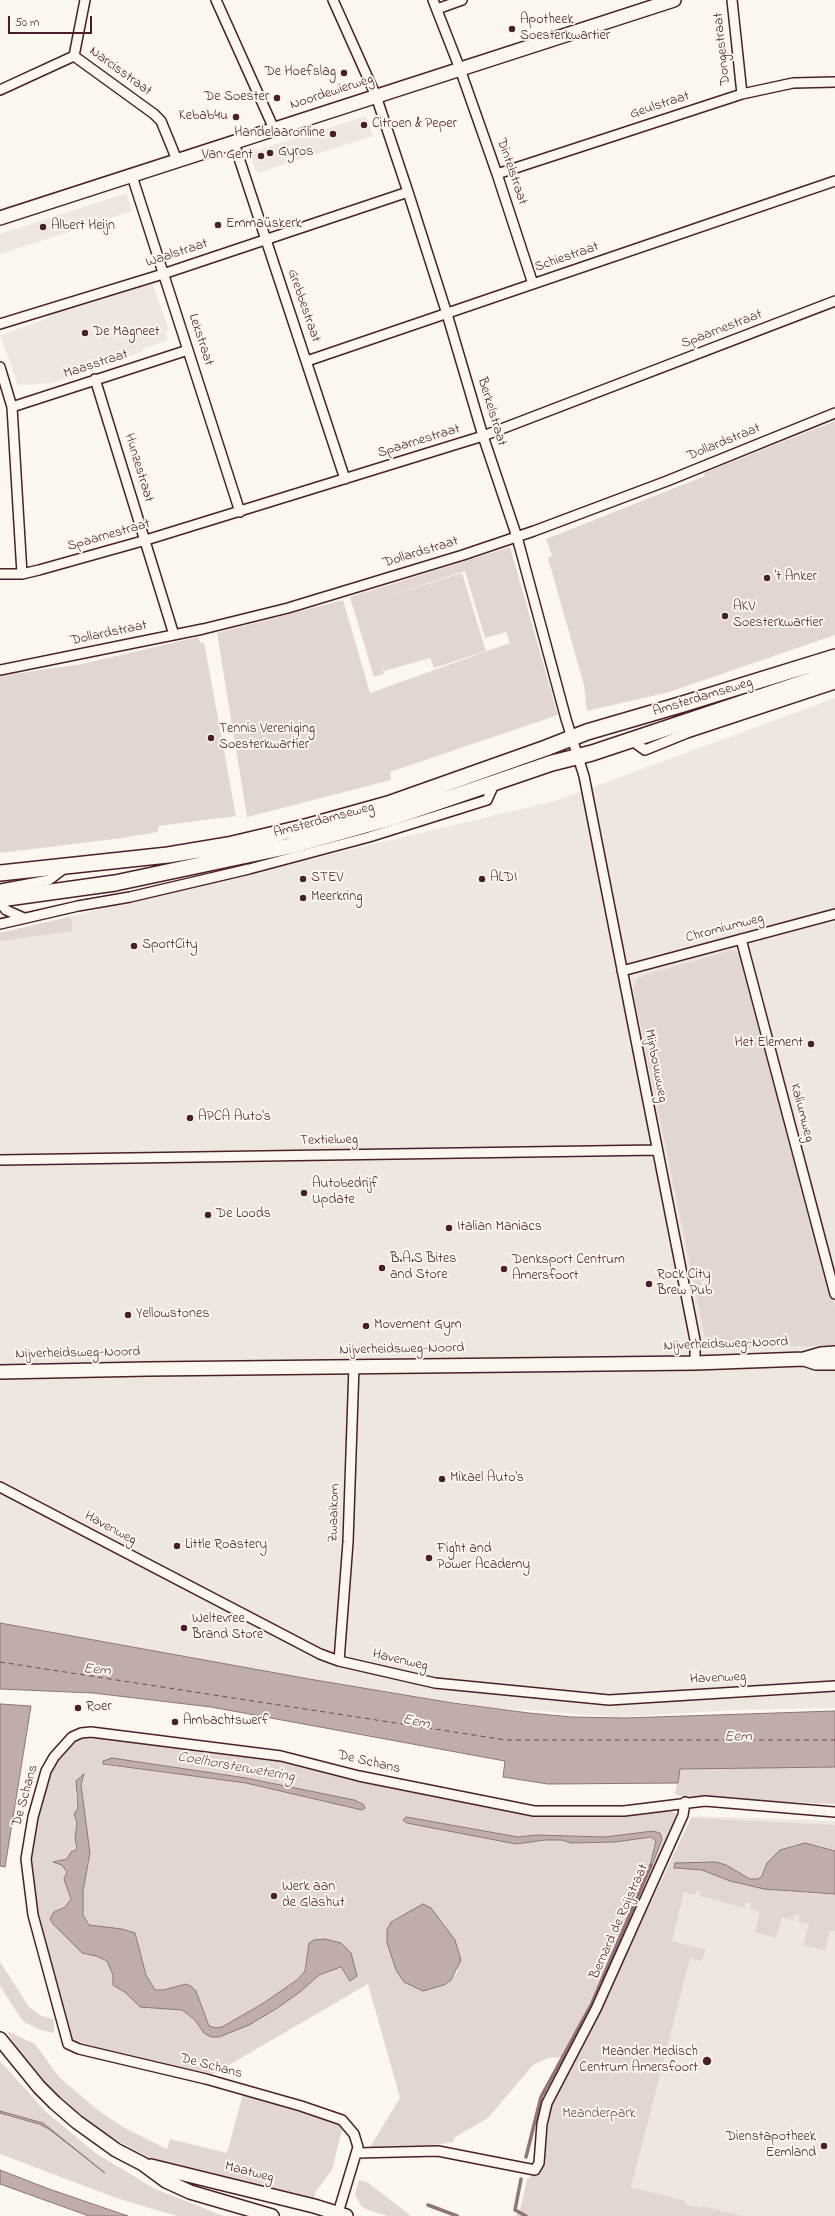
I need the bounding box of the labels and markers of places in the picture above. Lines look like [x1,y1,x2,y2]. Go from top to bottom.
place label: Apotheek Soesterkwartier [520,13,610,46]
marker: Apotheek Soesterkwartier [507,24,517,34]
place label: De Hoefslag [264,65,336,81]
marker: De Hoefslag [339,68,349,78]
place label: De Soester [204,90,269,106]
marker: De Soester [272,93,282,103]
place label: Kebab4u [179,109,228,125]
marker: Kebab4u [231,112,241,122]
place label: Citroen & Peper [372,117,457,133]
marker: Citroen & Peper [359,120,369,130]
place label: Handelaaronline [234,126,325,142]
marker: Handelaaronline [328,129,338,139]
place label: Gyros [278,145,313,161]
place label: Van Gent [202,148,253,164]
marker: Gyros [265,148,275,158]
marker: Van Gent [256,151,266,161]
place label: Emmaüskerk [226,217,302,233]
place label: Albert Heijn [51,219,115,235]
marker: Emmaüskerk [213,220,223,230]
marker: Albert Heijn [38,222,48,232]
place label: De Magneet [93,325,160,341]
marker: De Magneet [80,328,90,338]
place label: 't Anker [775,570,817,586]
marker: 't Anker [762,573,772,583]
place label: AKV Soesterkwartier [733,600,823,632]
marker: AKV Soesterkwartier [720,611,730,621]
place label: Tennis Vereniging Soesterkwartier [219,722,315,754]
marker: Tennis Vereniging Soesterkwartier [206,733,216,743]
place label: STEV [311,871,343,887]
place label: ALDI [490,871,517,887]
marker: STEV [298,874,308,884]
marker: ALDI [477,874,487,884]
place label: Meerkring [311,890,363,906]
marker: Meerkring [298,893,308,903]
place label: SportCity [142,938,198,954]
marker: SportCity [129,941,139,951]
place label: Het Element [735,1036,803,1052]
marker: Het Element [806,1039,816,1049]
place label: APCA Auto's [198,1110,271,1126]
marker: APCA Auto's [185,1113,195,1123]
place label: Autobedrijf Update [312,1177,378,1210]
marker: Autobedrijf Update [299,1188,309,1198]
place label: De Loods [216,1207,271,1223]
marker: De Loods [203,1210,213,1220]
place label: Italian Maniacs [457,1220,542,1236]
marker: Italian Maniacs [444,1223,454,1233]
place label: B.A.S Bites and Store [390,1252,456,1284]
place label: Denksport Centrum Amersfoort [512,1253,625,1286]
marker: B.A.S Bites and Store [377,1263,387,1273]
marker: Denksport Centrum Amersfoort [499,1264,509,1274]
place label: Rock City Brew Pub [657,1268,712,1300]
marker: Rock City Brew Pub [644,1279,654,1289]
place label: Yellowstones [136,1307,209,1323]
marker: Yellowstones [123,1310,133,1320]
place label: Movement Gym [374,1318,462,1334]
marker: Movement Gym [361,1321,371,1331]
place label: Mikael Auto's [450,1471,524,1487]
marker: Mikael Auto's [437,1474,447,1484]
place label: Little Roastery [185,1538,267,1554]
marker: Little Roastery [172,1541,182,1551]
place label: Fight and Power Academy [437,1542,530,1574]
marker: Fight and Power Academy [424,1553,434,1563]
place label: Weltevree Brand Store [192,1612,263,1644]
marker: Weltevree Brand Store [179,1623,189,1633]
place label: Roer [86,1700,112,1716]
marker: Roer [73,1703,83,1713]
place label: Ambachtswerf [183,1714,268,1730]
marker: Ambachtswerf [170,1717,180,1727]
place label: Werk aan de Glashut [282,1880,345,1912]
marker: Werk aan de Glashut [269,1891,279,1901]
place label: Meander Medisch Centrum Amersfoort [579,2045,698,2078]
marker: Meander Medisch Centrum Amersfoort [701,2055,713,2067]
place label: Dienstapotheek Eemland [726,2130,816,2162]
marker: Dienstapotheek Eemland [819,2141,829,2151]

